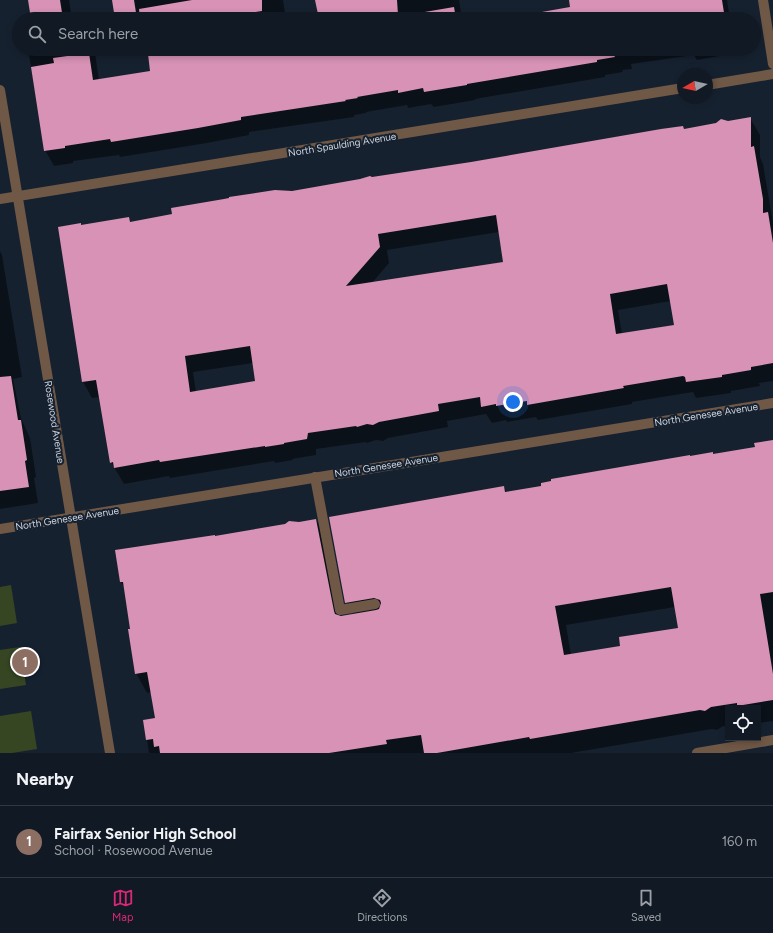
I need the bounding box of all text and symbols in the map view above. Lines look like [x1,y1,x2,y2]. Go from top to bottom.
search box [12,12,761,56]
icon: search [26,23,48,45]
text: Search here [58,25,138,43]
north arrow [677,68,713,104]
street label: North Spaulding Avenue [287,129,398,159]
street label: Rosewood Avenue [42,380,68,465]
your location [503,392,523,412]
street label: North Genesee Avenue [653,400,759,429]
street label: North Genesee Avenue [333,451,439,480]
street label: North Genesee Avenue [14,504,120,533]
pin: 1 [12,647,38,677]
map controls [725,705,761,741]
button: locate [725,705,761,741]
text: Nearby [16,769,74,789]
text: Fairfax Senior High School [54,825,236,843]
text: 1 [26,834,32,849]
text: 160 m [722,834,757,849]
text: School · Rosewood Avenue [54,843,213,858]
tab: Map [112,887,134,924]
tab: Directions [357,887,407,924]
tab: Saved [631,887,661,924]

